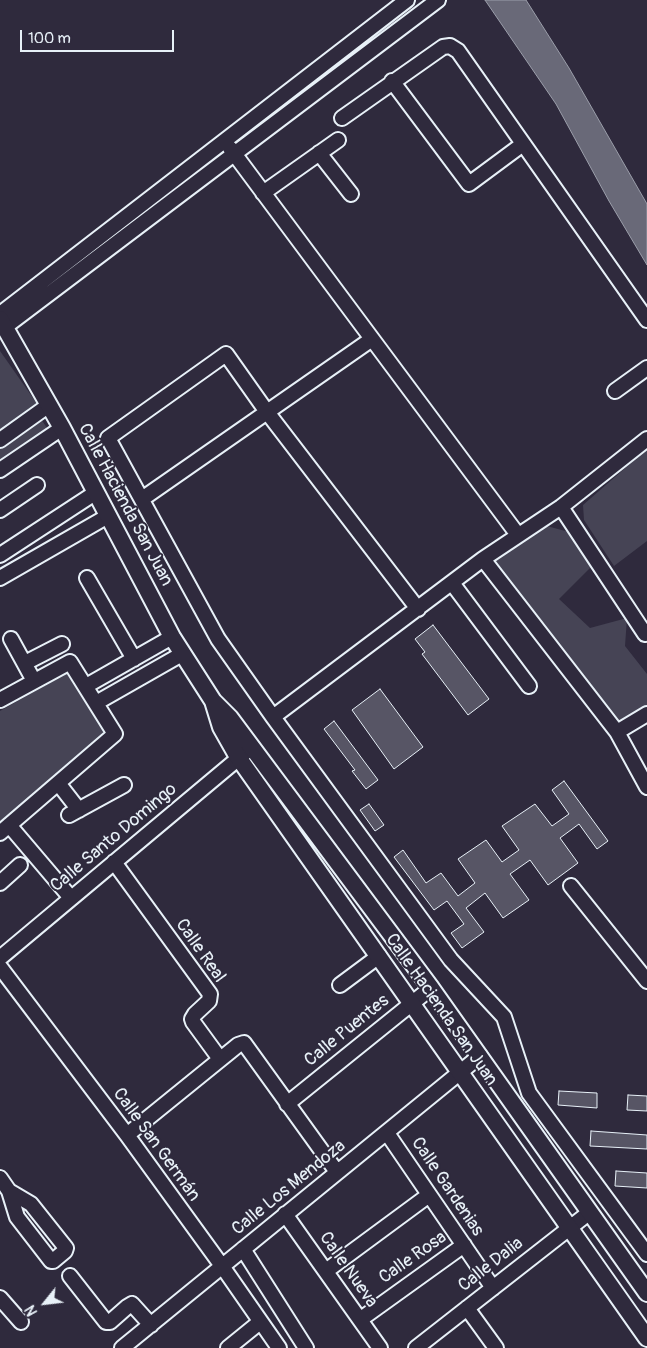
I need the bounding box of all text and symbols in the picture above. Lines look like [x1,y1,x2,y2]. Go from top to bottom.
scale bar [22,20,176,52]
text: 100 m [28,29,71,48]
street label: Calle Hacienda San Juan [73,420,177,590]
street label: Calle Santo Domingo [46,779,182,897]
street label: Calle Real [170,915,230,987]
street label: Calle Hacienda San Juan [380,930,502,1090]
street label: Calle Puentes [300,990,394,1072]
street label: Calle San Germán [108,1084,204,1206]
street label: Calle Gardenias [406,1133,488,1241]
street label: Calle Los Mendoza [228,1136,350,1240]
street label: Calle Rosa [375,1227,451,1289]
street label: Calle Nueva [314,1228,382,1312]
street label: Calle Dalia [454,1233,528,1297]
north arrow [20,1278,70,1328]
text: N [22,1302,41,1319]

